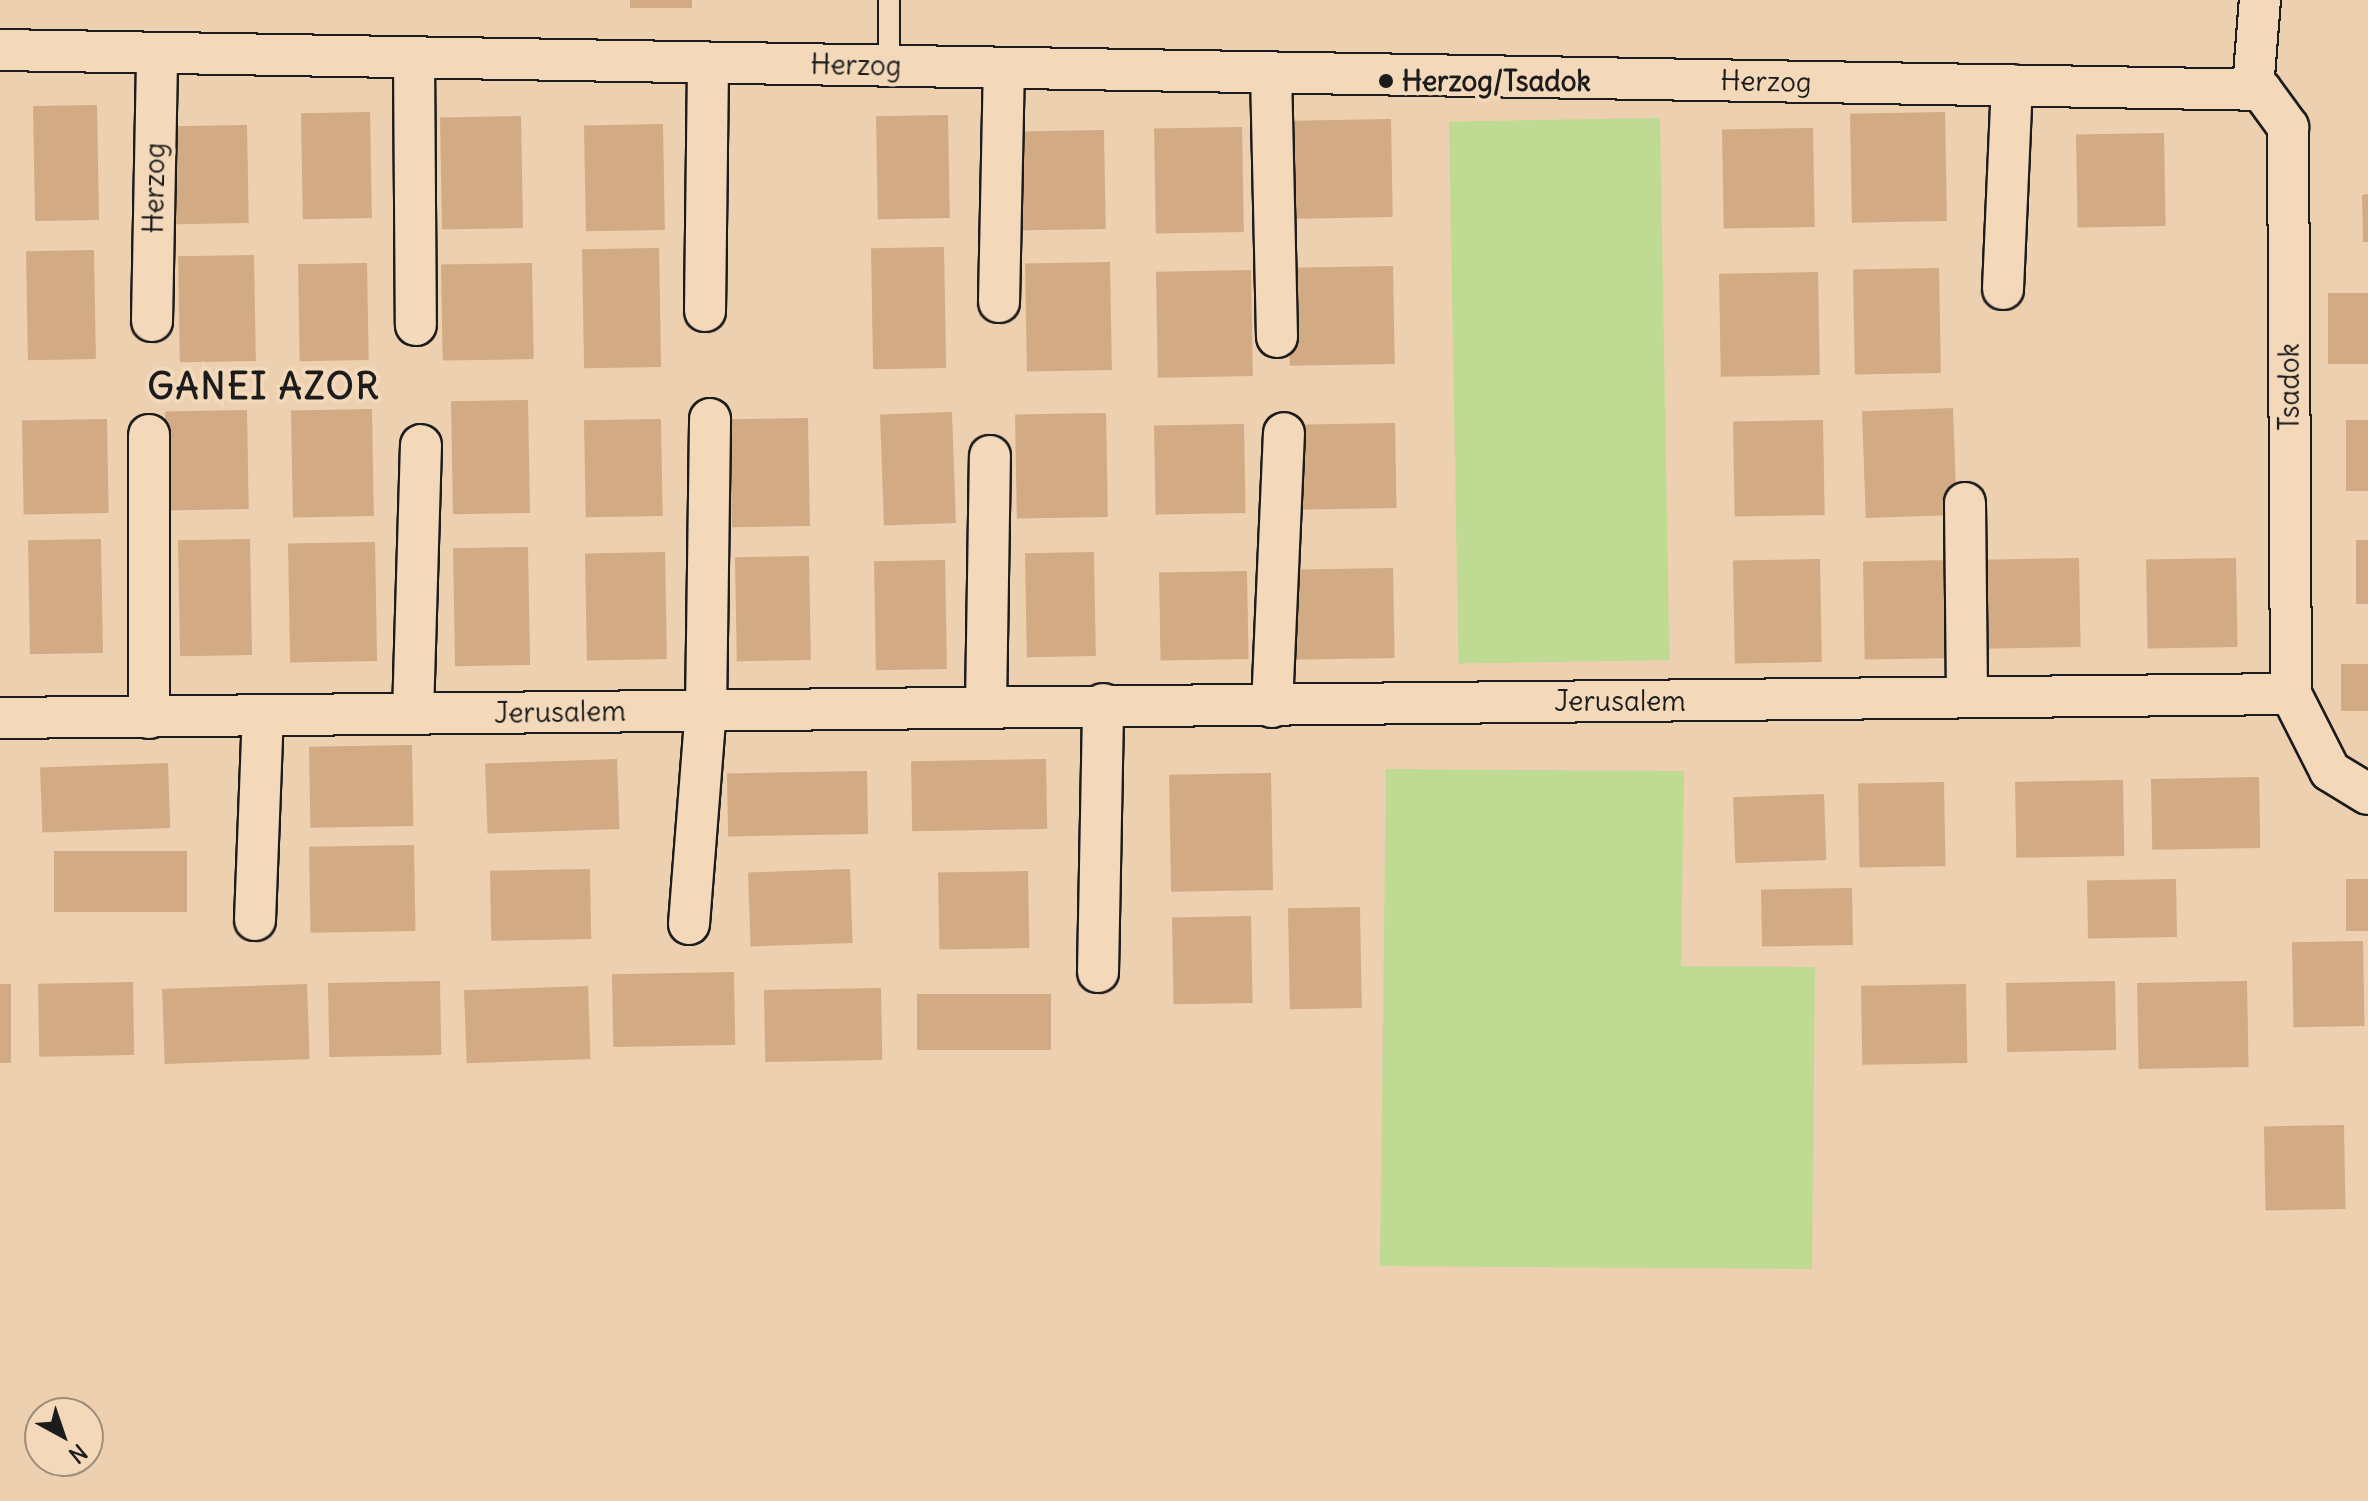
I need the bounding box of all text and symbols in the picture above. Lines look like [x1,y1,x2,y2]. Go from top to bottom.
street label: Herzog [810,47,902,83]
street label: Herzog [1720,63,1812,99]
place label: Herzog/Tsadok [1402,64,1591,98]
marker: Herzog/Tsadok [1377,72,1395,90]
street label: Herzog [136,142,172,234]
street label: Tsadok [2272,343,2306,431]
district label: GANEI AZOR [147,365,381,409]
street label: Jerusalem [1554,684,1686,718]
street label: Jerusalem [494,694,626,730]
north arrow [24,1397,104,1477]
text: N [63,1438,93,1469]

